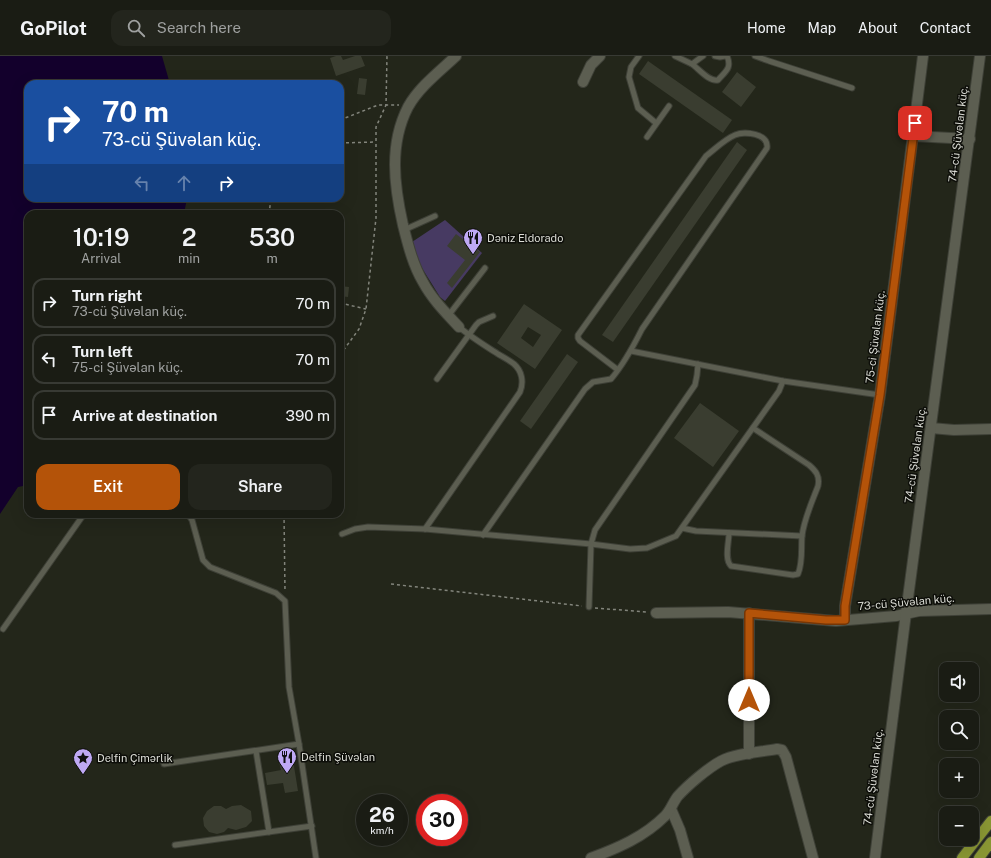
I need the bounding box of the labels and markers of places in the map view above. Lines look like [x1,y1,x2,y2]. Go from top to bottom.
pin [898,106,932,140]
restaurant icon: Dəniz Eldorado [462,227,484,255]
place label: Dəniz Eldorado [487,232,563,244]
restaurant icon: Delfin Şüvəlan [276,746,298,774]
place icon: Delfin Çimərlik [72,747,94,775]
place label: Delfin Şüvəlan [301,751,375,764]
place label: Delfin Çimərlik [97,752,173,765]

